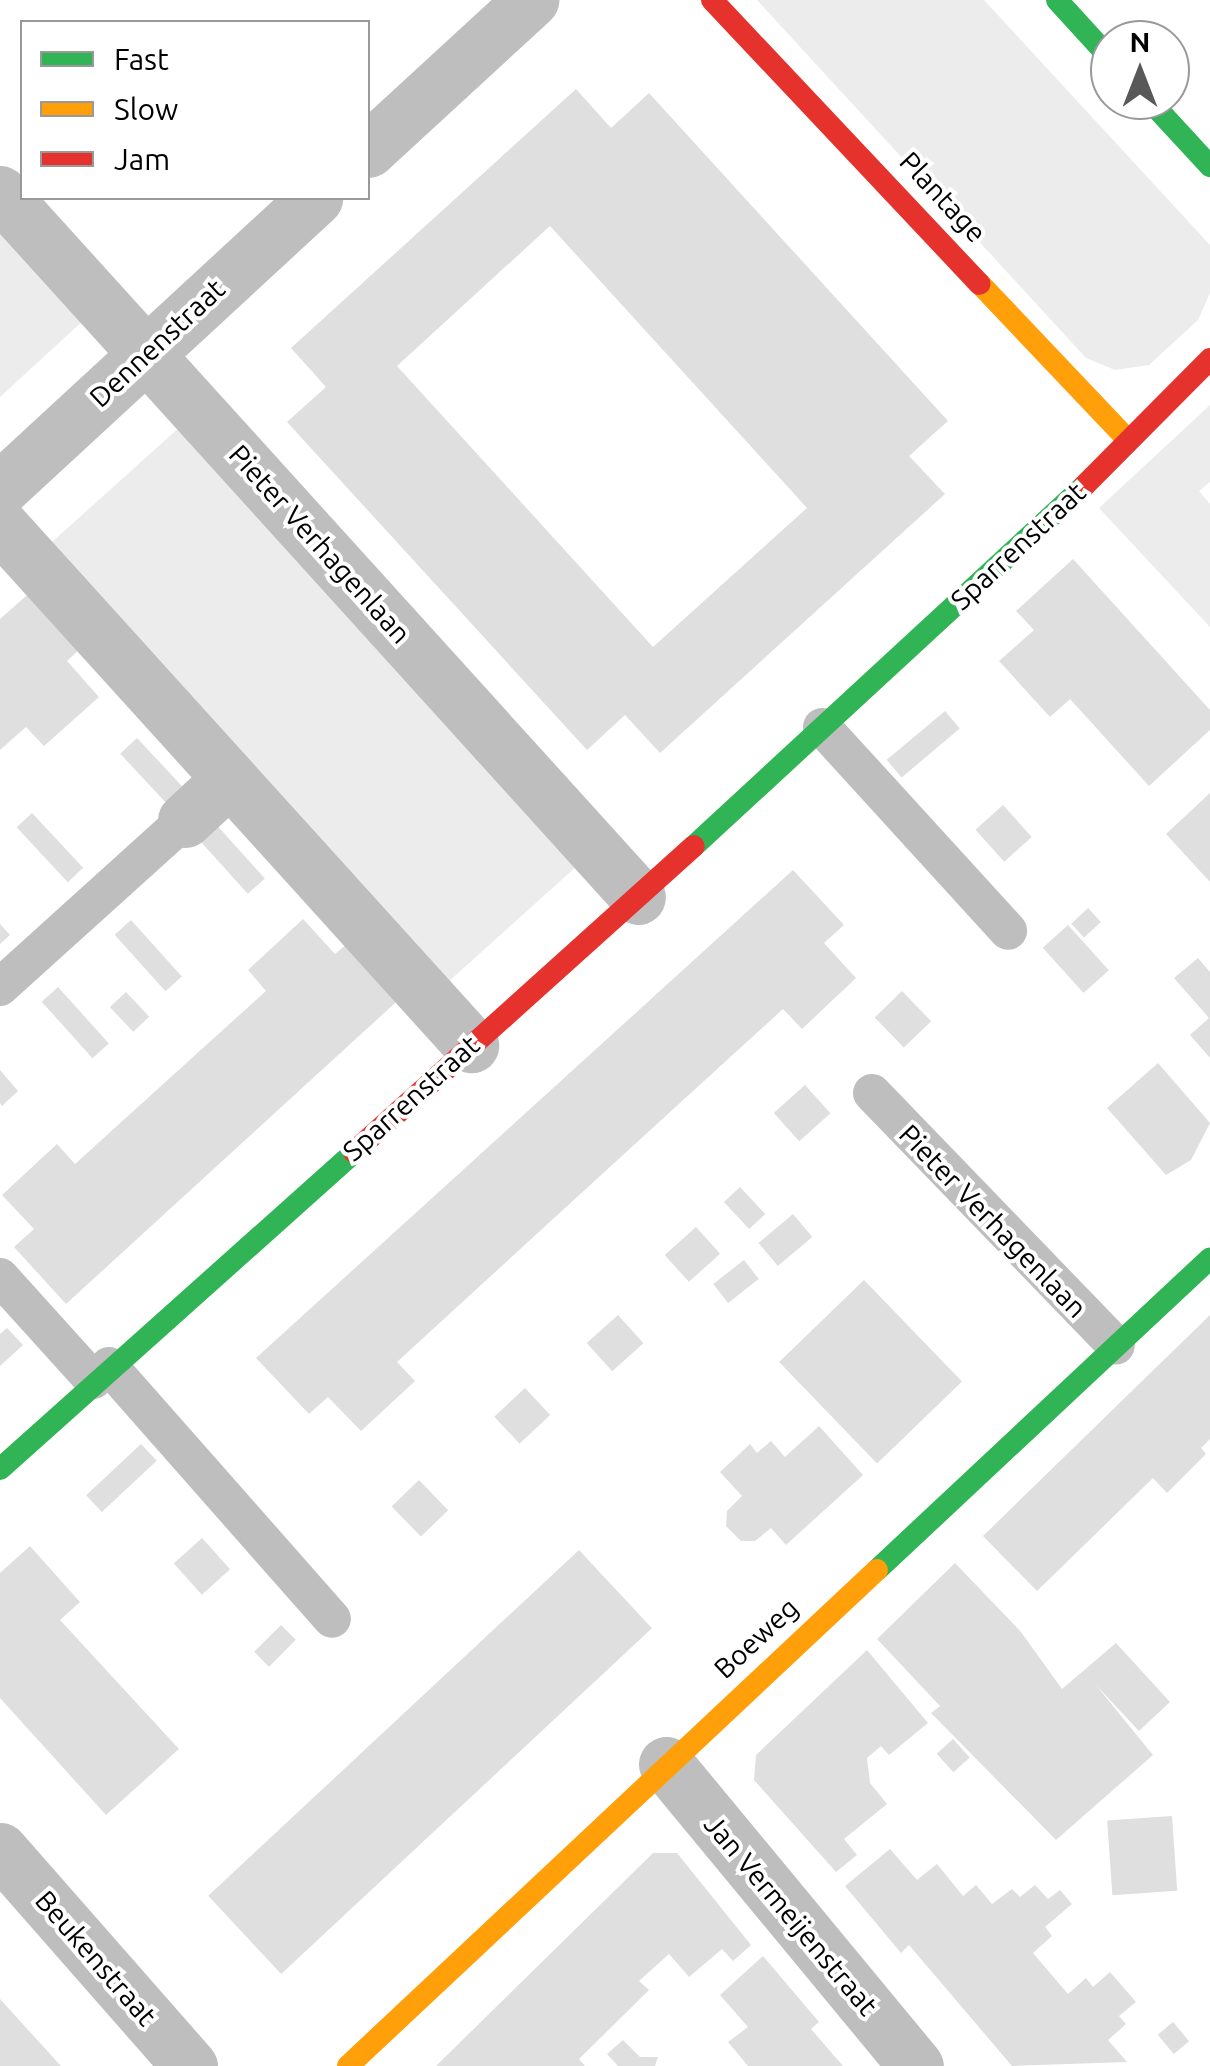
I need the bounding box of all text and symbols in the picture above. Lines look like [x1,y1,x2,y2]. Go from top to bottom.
legend [20,20,370,200]
north arrow [1090,20,1190,120]
text: N [1130,26,1150,57]
text: Fast [114,42,169,76]
text: Slow [114,92,178,126]
text: Jam [114,142,170,176]
street label: Plantage [893,145,993,249]
street label: Dennenstraat [83,272,231,414]
street label: Pieter Verhagenlaan [222,438,418,650]
street label: Sparrenstraat [944,475,1092,617]
street label: Sparrenstraat [336,1028,486,1168]
street label: Pieter Verhagenlaan [892,1117,1094,1325]
street label: Boeweg [707,1591,805,1685]
street label: Jan Vermeijenstraat [697,1808,885,2022]
street label: Beukenstraat [28,1884,164,2032]

